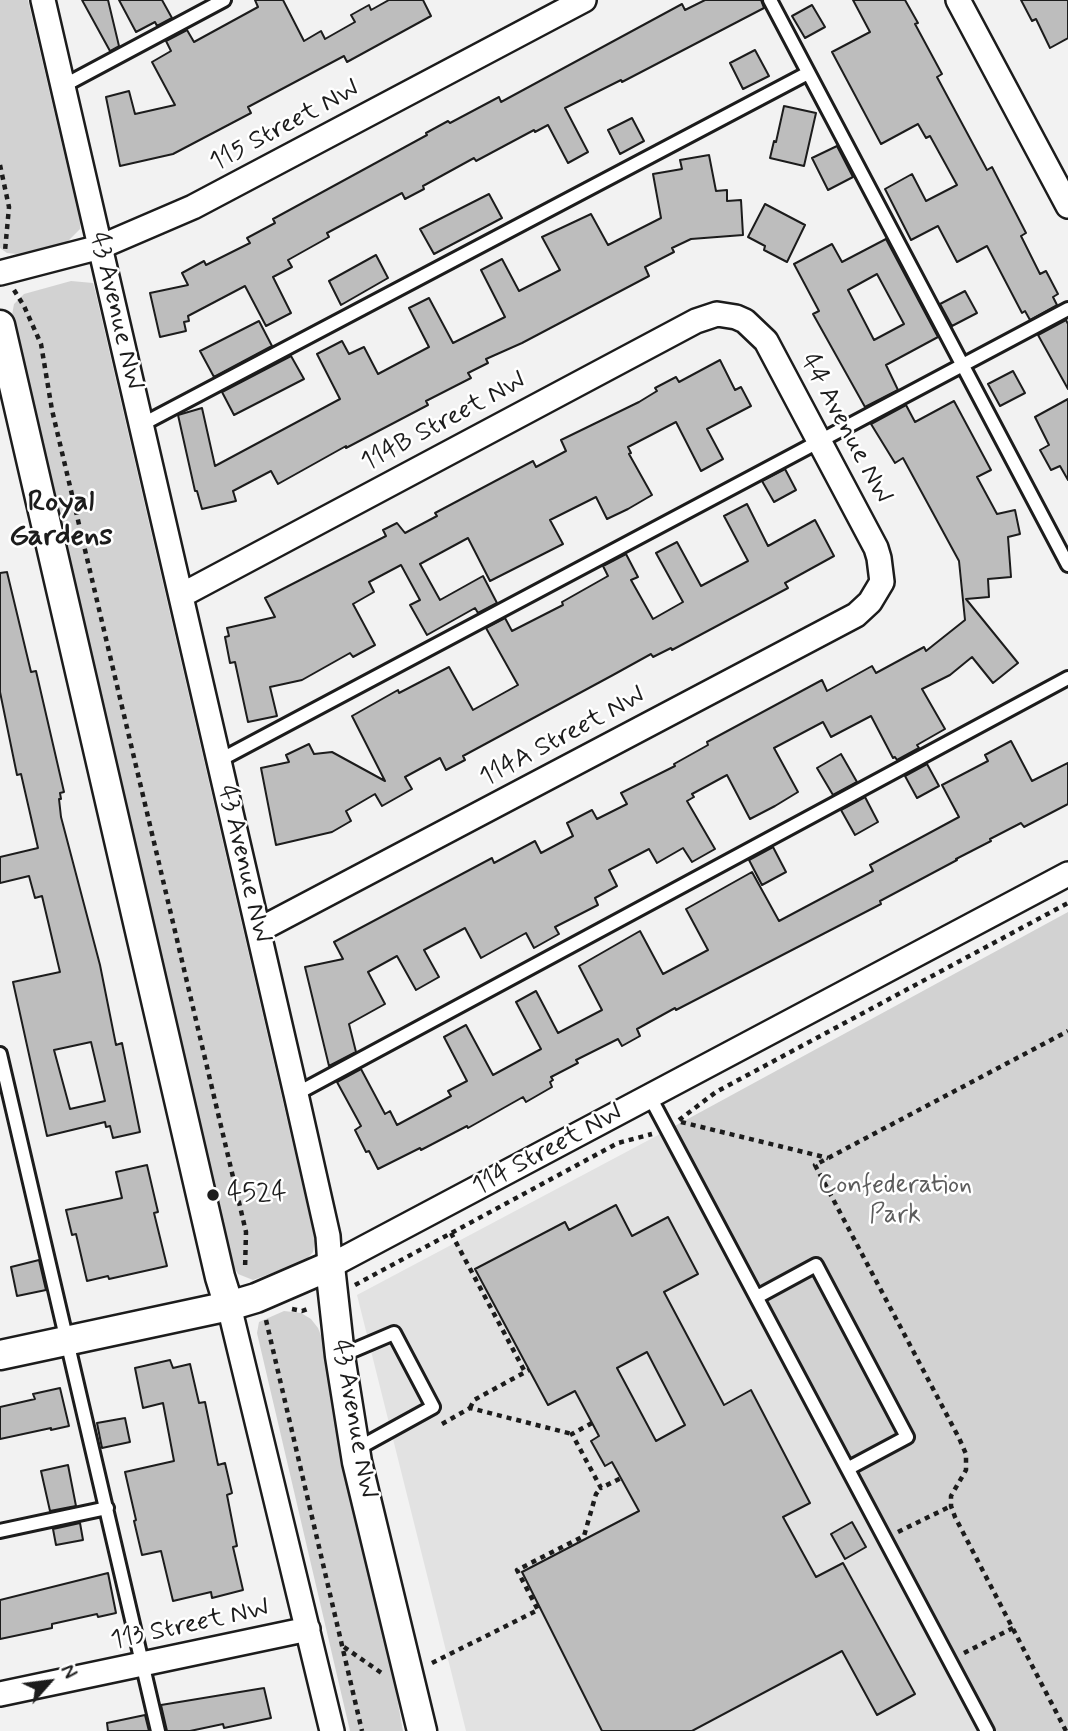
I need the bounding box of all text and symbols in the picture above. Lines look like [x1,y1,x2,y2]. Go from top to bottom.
street label: 115 Street NW [205,75,365,179]
street label: 43 Avenue NW [82,229,148,393]
street label: 44 Avenue NW [792,349,898,509]
street label: 114B Street NW [356,367,532,479]
district label: Royal Gardens [9,486,113,556]
street label: 114A Street NW [475,681,651,795]
street label: 43 Avenue NW [210,782,276,946]
street label: 114 Street NW [468,1098,628,1204]
park label: Confederation Park [818,1171,972,1232]
place label: 4524 [227,1179,287,1211]
marker: 4524 [205,1187,221,1203]
street label: 43 Avenue NW [324,1337,382,1501]
street label: 113 Street NW [108,1594,272,1658]
north arrow [14,1647,84,1717]
text: N [54,1660,82,1683]

